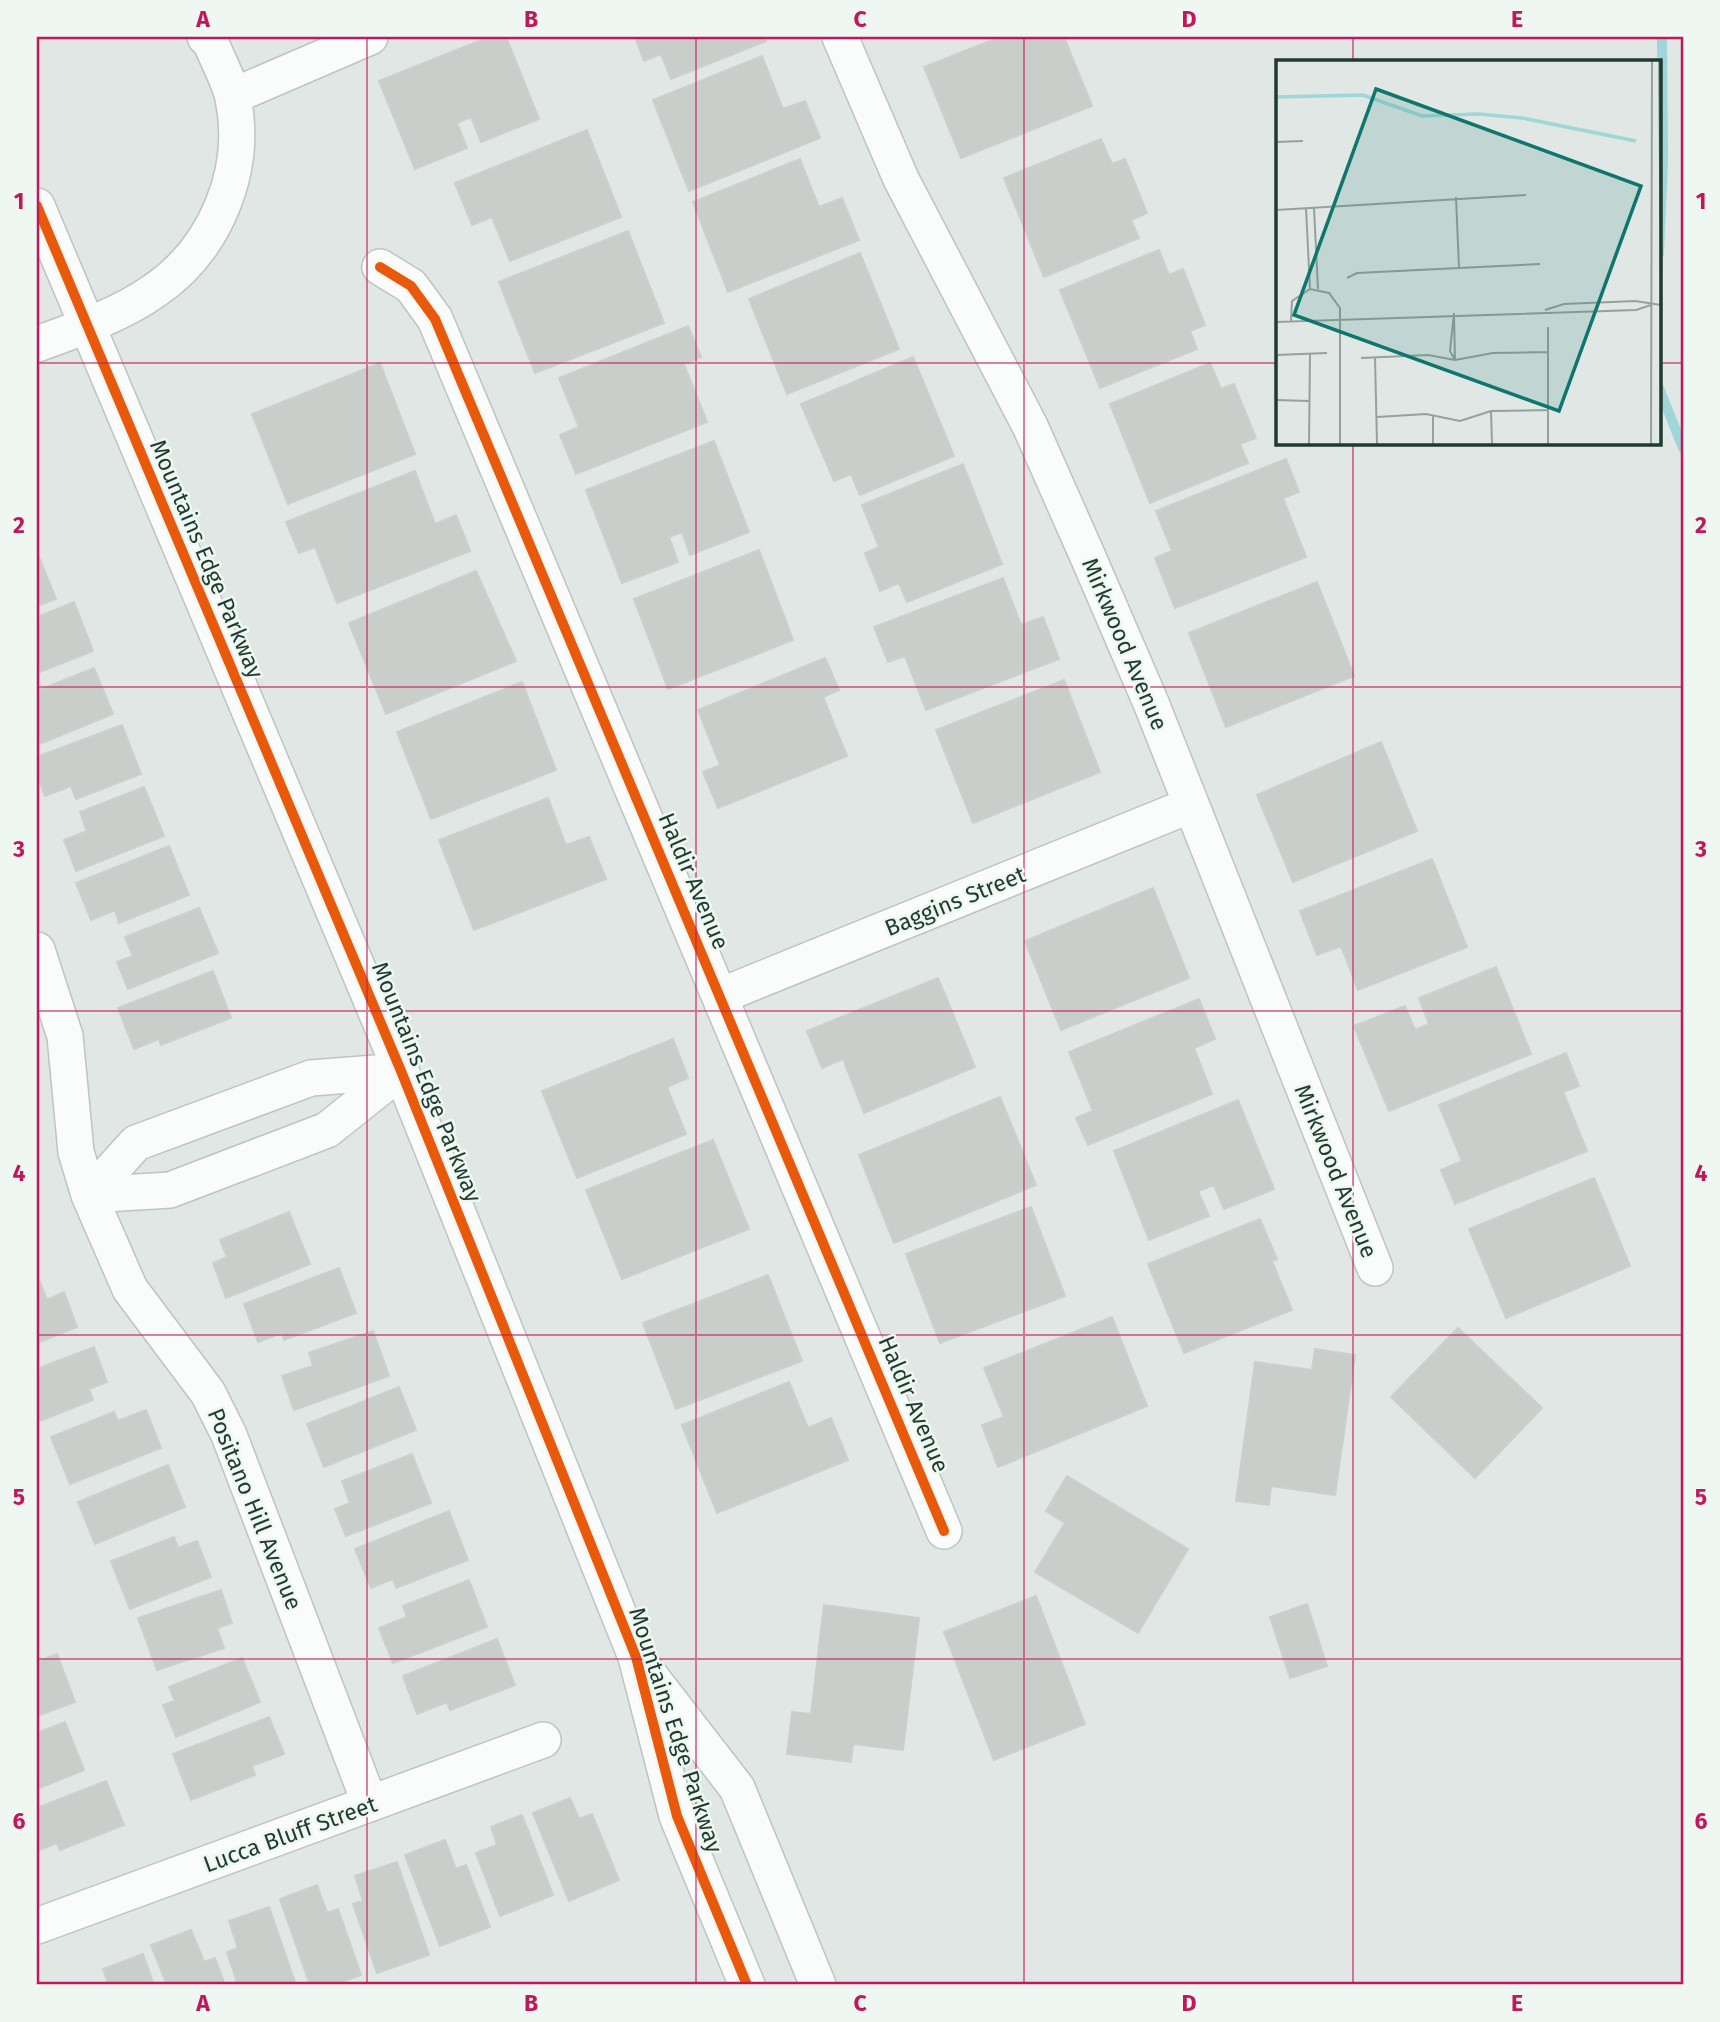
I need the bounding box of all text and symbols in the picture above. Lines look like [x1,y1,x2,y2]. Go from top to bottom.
text: A [195,5,210,33]
text: B [524,5,538,33]
text: C [853,5,867,33]
text: D [1182,5,1197,33]
text: E [1511,5,1523,33]
inset map [1276,60,1660,444]
text: 1 [14,187,24,215]
text: 1 [1696,187,1706,215]
street label: Mountains Edge Parkway [144,436,270,683]
text: 2 [13,511,25,539]
text: 2 [1695,511,1707,539]
street label: Mirkwood Avenue [1076,554,1174,734]
street label: Haldir Avenue [653,808,735,954]
text: 3 [12,835,25,863]
text: 3 [1694,835,1707,863]
street label: Baggins Street [880,860,1030,942]
street label: Mountains Edge Parkway [366,958,488,1207]
street label: Mirkwood Avenue [1288,1080,1384,1262]
text: 4 [13,1159,26,1187]
text: 4 [1695,1159,1708,1187]
street label: Haldir Avenue [873,1331,955,1477]
street label: Positano Hill Avenue [202,1404,308,1614]
text: 5 [13,1483,25,1511]
text: 5 [1695,1483,1707,1511]
street label: Mountains Edge Parkway [623,1604,729,1857]
street label: Lucca Bluff Street [200,1789,381,1878]
text: 6 [13,1807,26,1835]
text: 6 [1695,1807,1708,1835]
text: A [195,1989,210,2017]
text: B [524,1989,538,2017]
text: C [853,1989,867,2017]
text: D [1182,1989,1197,2017]
text: E [1511,1989,1523,2017]

